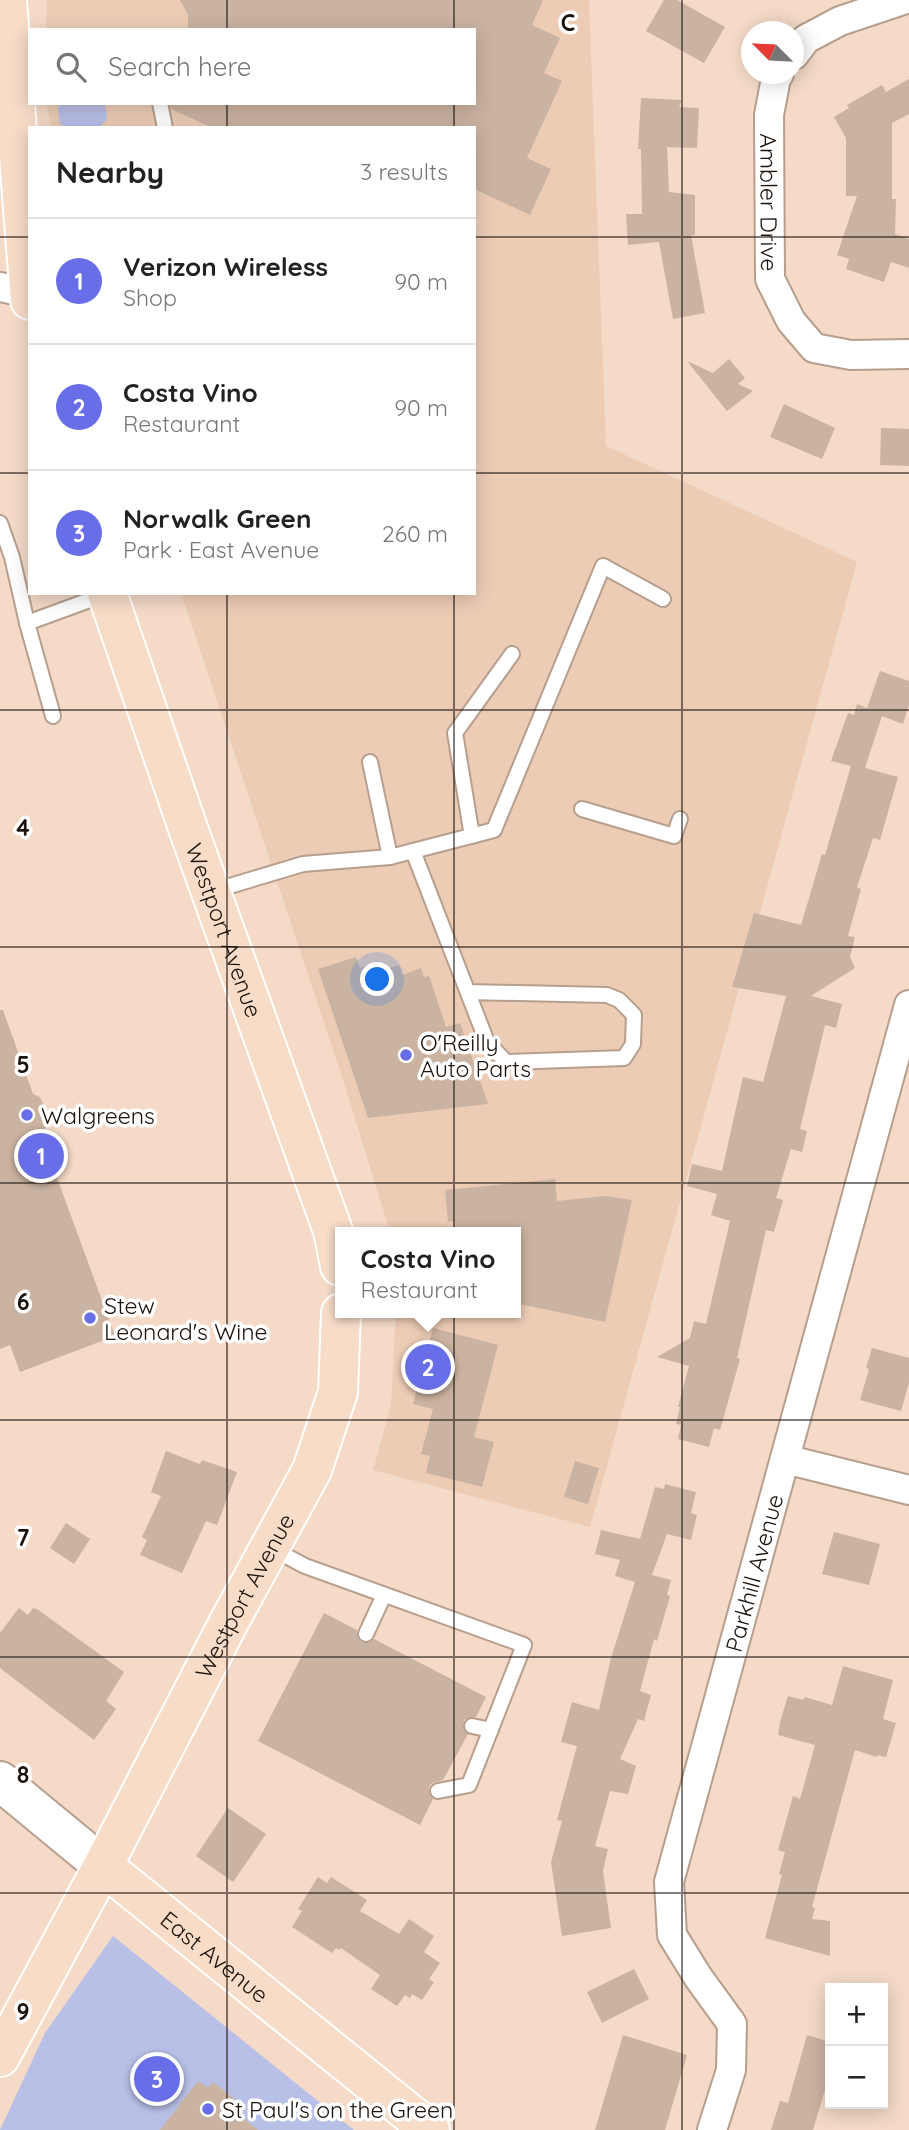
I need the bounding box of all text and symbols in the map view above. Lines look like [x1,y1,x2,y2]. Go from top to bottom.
text: C [561,8,575,37]
north arrow [741,21,804,84]
search box [28,28,476,105]
icon: search [52,48,90,86]
text: Search here [108,50,252,83]
street label: Ambler Drive [755,133,784,272]
text: Nearby [56,153,164,191]
text: 3 results [360,157,448,186]
text: Verizon Wireless [123,250,328,283]
text: 1 [75,267,83,296]
text: 90 m [394,267,448,296]
text: Shop [123,283,177,312]
text: Costa Vino [123,376,258,409]
text: 2 [72,393,86,422]
text: 90 m [394,393,448,422]
text: Restaurant [123,409,240,438]
text: Norwalk Green [123,502,311,535]
text: 3 [73,519,85,548]
text: 260 m [382,519,448,548]
text: Park · East Avenue [123,535,319,564]
text: 4 [16,813,30,842]
street label: Westport Avenue [180,839,269,1021]
your location [360,962,394,996]
place label: O'Reilly Auto Parts [420,1028,531,1083]
marker: O'Reilly Auto Parts [398,1047,414,1063]
text: 5 [16,1050,30,1079]
place label: Walgreens [41,1101,155,1130]
marker: Walgreens [19,1107,35,1123]
pin: 1 [18,1130,64,1182]
popup [335,1227,521,1318]
text: Costa Vino [361,1242,495,1275]
text: Restaurant [361,1275,478,1304]
text: 6 [17,1287,29,1316]
place label: Stew Leonard's Wine [104,1291,268,1346]
marker: Stew Leonard's Wine [82,1310,98,1326]
pin: 2 [405,1341,451,1393]
street label: Parkhill Avenue [718,1491,789,1655]
street label: Westport Avenue [188,1508,300,1683]
text: 7 [17,1523,30,1552]
text: 8 [17,1760,29,1789]
street label: East Avenue [155,1904,275,2009]
map controls [825,1983,888,2109]
button: + [825,1983,888,2046]
text: 9 [16,1997,30,2026]
button: − [825,2046,888,2109]
pin: 3 [134,2053,180,2105]
place label: St Paul's on the Green [222,2095,453,2124]
marker: St Paul's on the Green [200,2101,216,2117]

